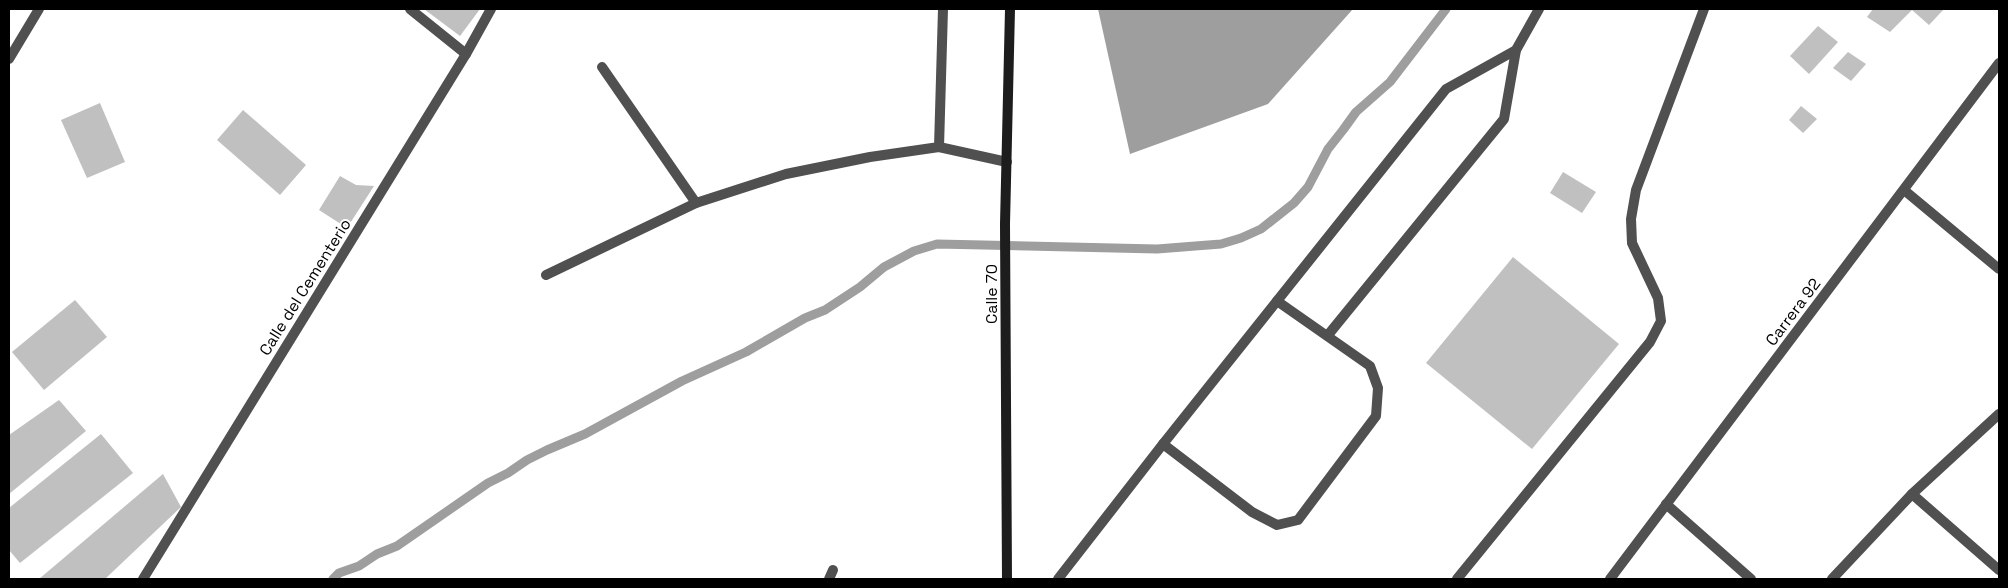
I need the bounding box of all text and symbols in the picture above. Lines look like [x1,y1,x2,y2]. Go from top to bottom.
street label: Calle del Cementerio [254,215,356,359]
street label: Calle 70 [981,264,1002,324]
street label: Carrera 92 [1761,274,1825,350]

